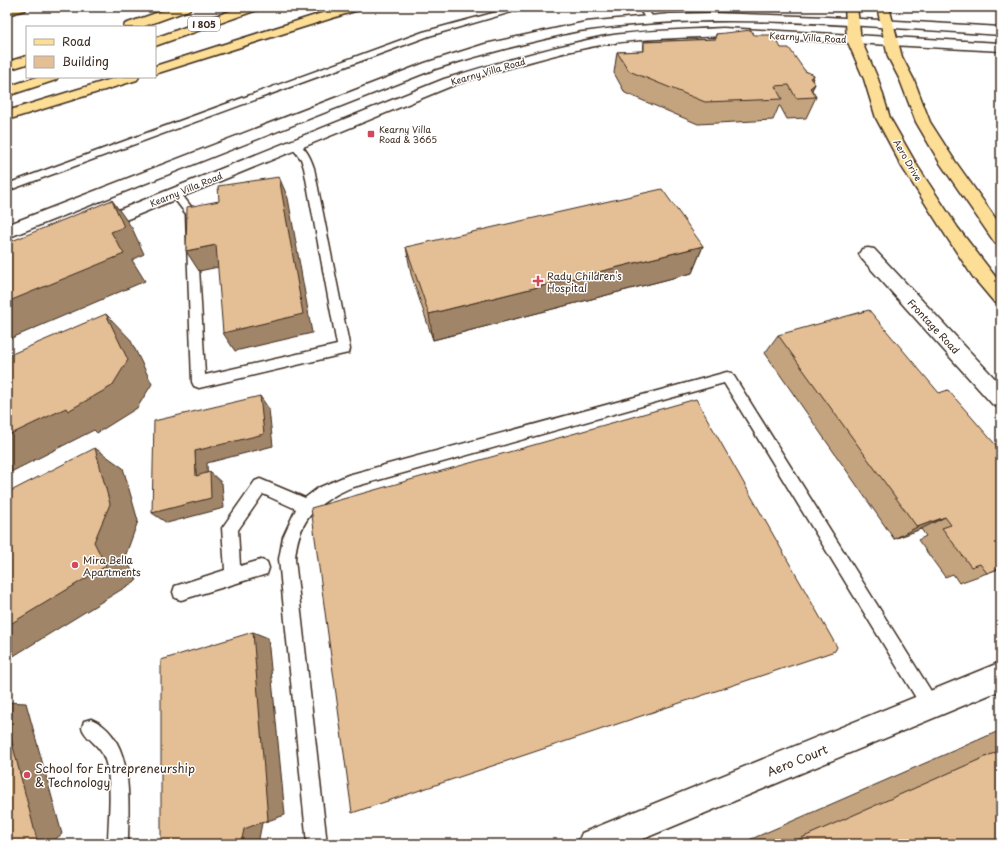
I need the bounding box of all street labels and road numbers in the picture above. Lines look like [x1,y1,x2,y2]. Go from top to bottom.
road number: I 805 [188,17,220,31]
street label: Kearny Villa Road [769,28,847,46]
street label: Kearny Villa Road [449,54,527,88]
street label: Aero Drive [890,136,926,184]
street label: Kearny Villa Road [148,168,224,210]
street label: Frontage Road [905,295,964,357]
street label: Aero Court [764,740,830,780]

